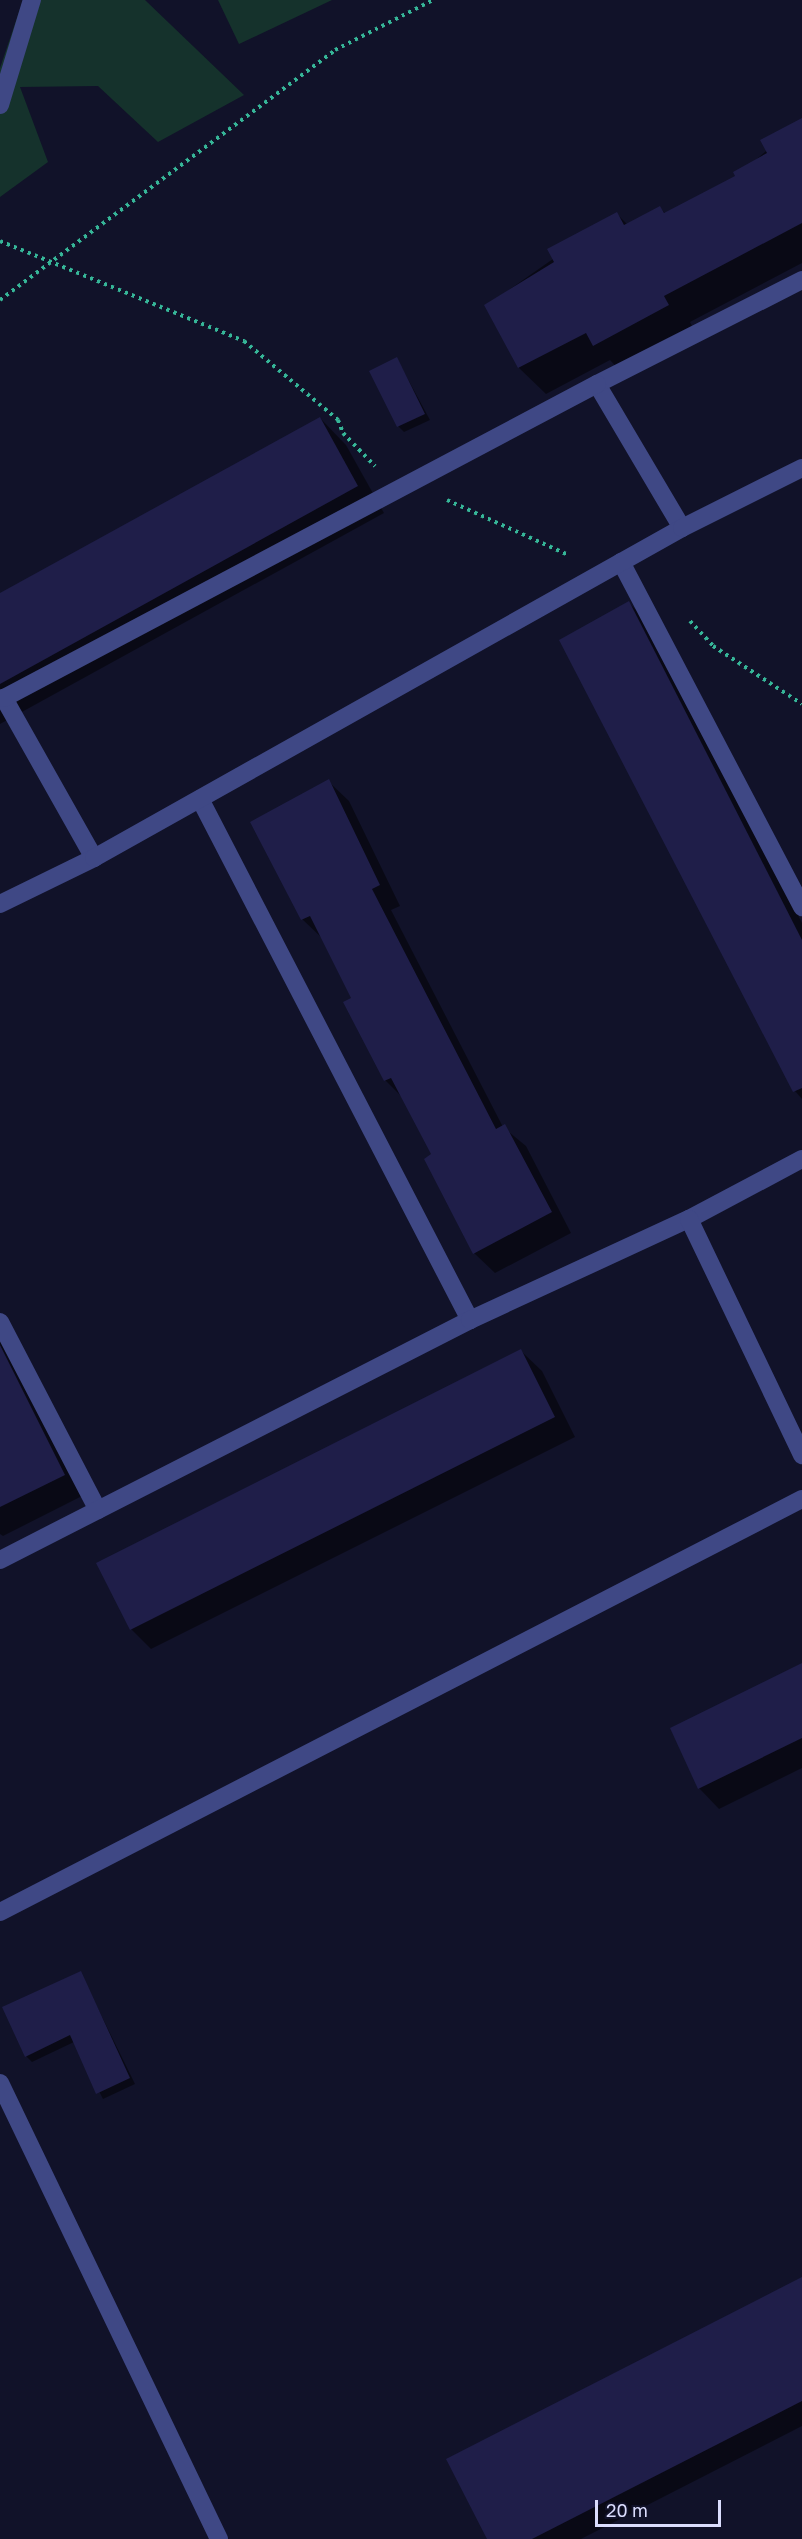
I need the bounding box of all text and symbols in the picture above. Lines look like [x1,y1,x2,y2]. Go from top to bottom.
scale bar [598,2488,724,2526]
text: 20 m [606,2499,648,2521]

